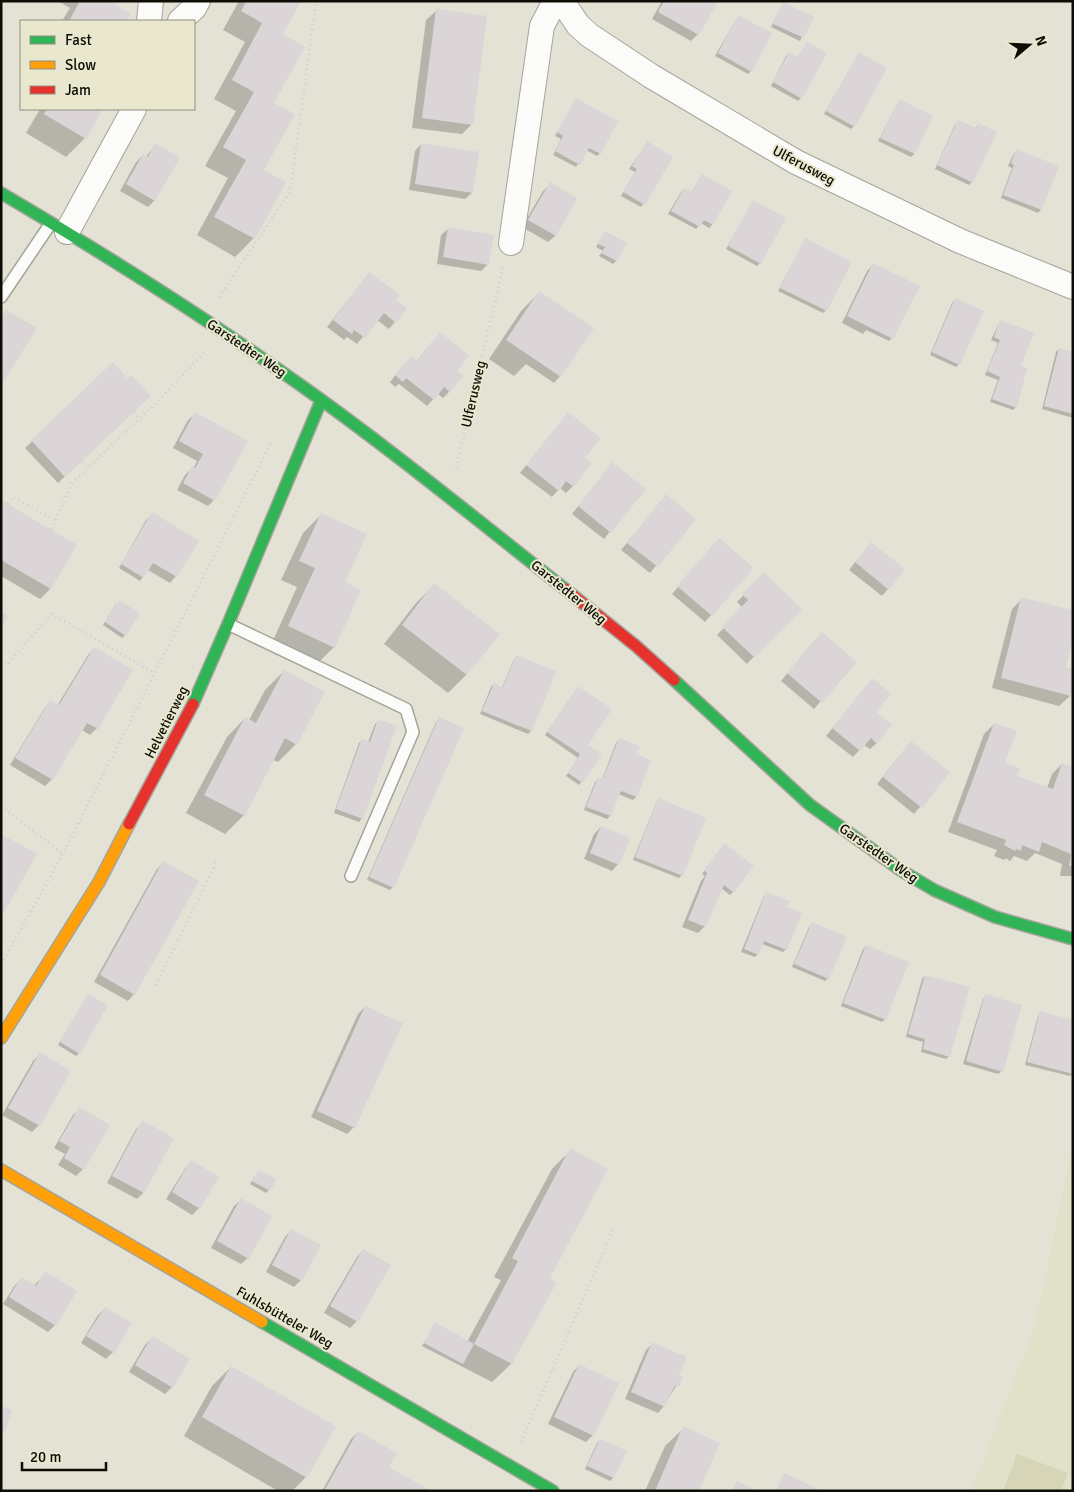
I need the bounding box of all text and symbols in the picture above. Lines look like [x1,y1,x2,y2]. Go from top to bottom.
legend [20,20,195,110]
north arrow [1004,20,1054,70]
text: Fast [65,31,92,49]
text: N [1031,34,1050,48]
text: Slow [65,56,96,74]
text: Jam [65,81,91,99]
street label: Ulferusweg [770,142,838,189]
street label: Garstedter Weg [204,316,290,381]
street label: Ulferusweg [458,359,489,429]
street label: Garstedter Weg [527,557,610,628]
street label: Helvetierweg [141,683,192,761]
street label: Garstedter Weg [836,820,921,887]
street label: Fuhlsbütteler Weg [233,1283,336,1352]
scale bar [22,1440,106,1472]
text: 20 m [30,1448,61,1466]

